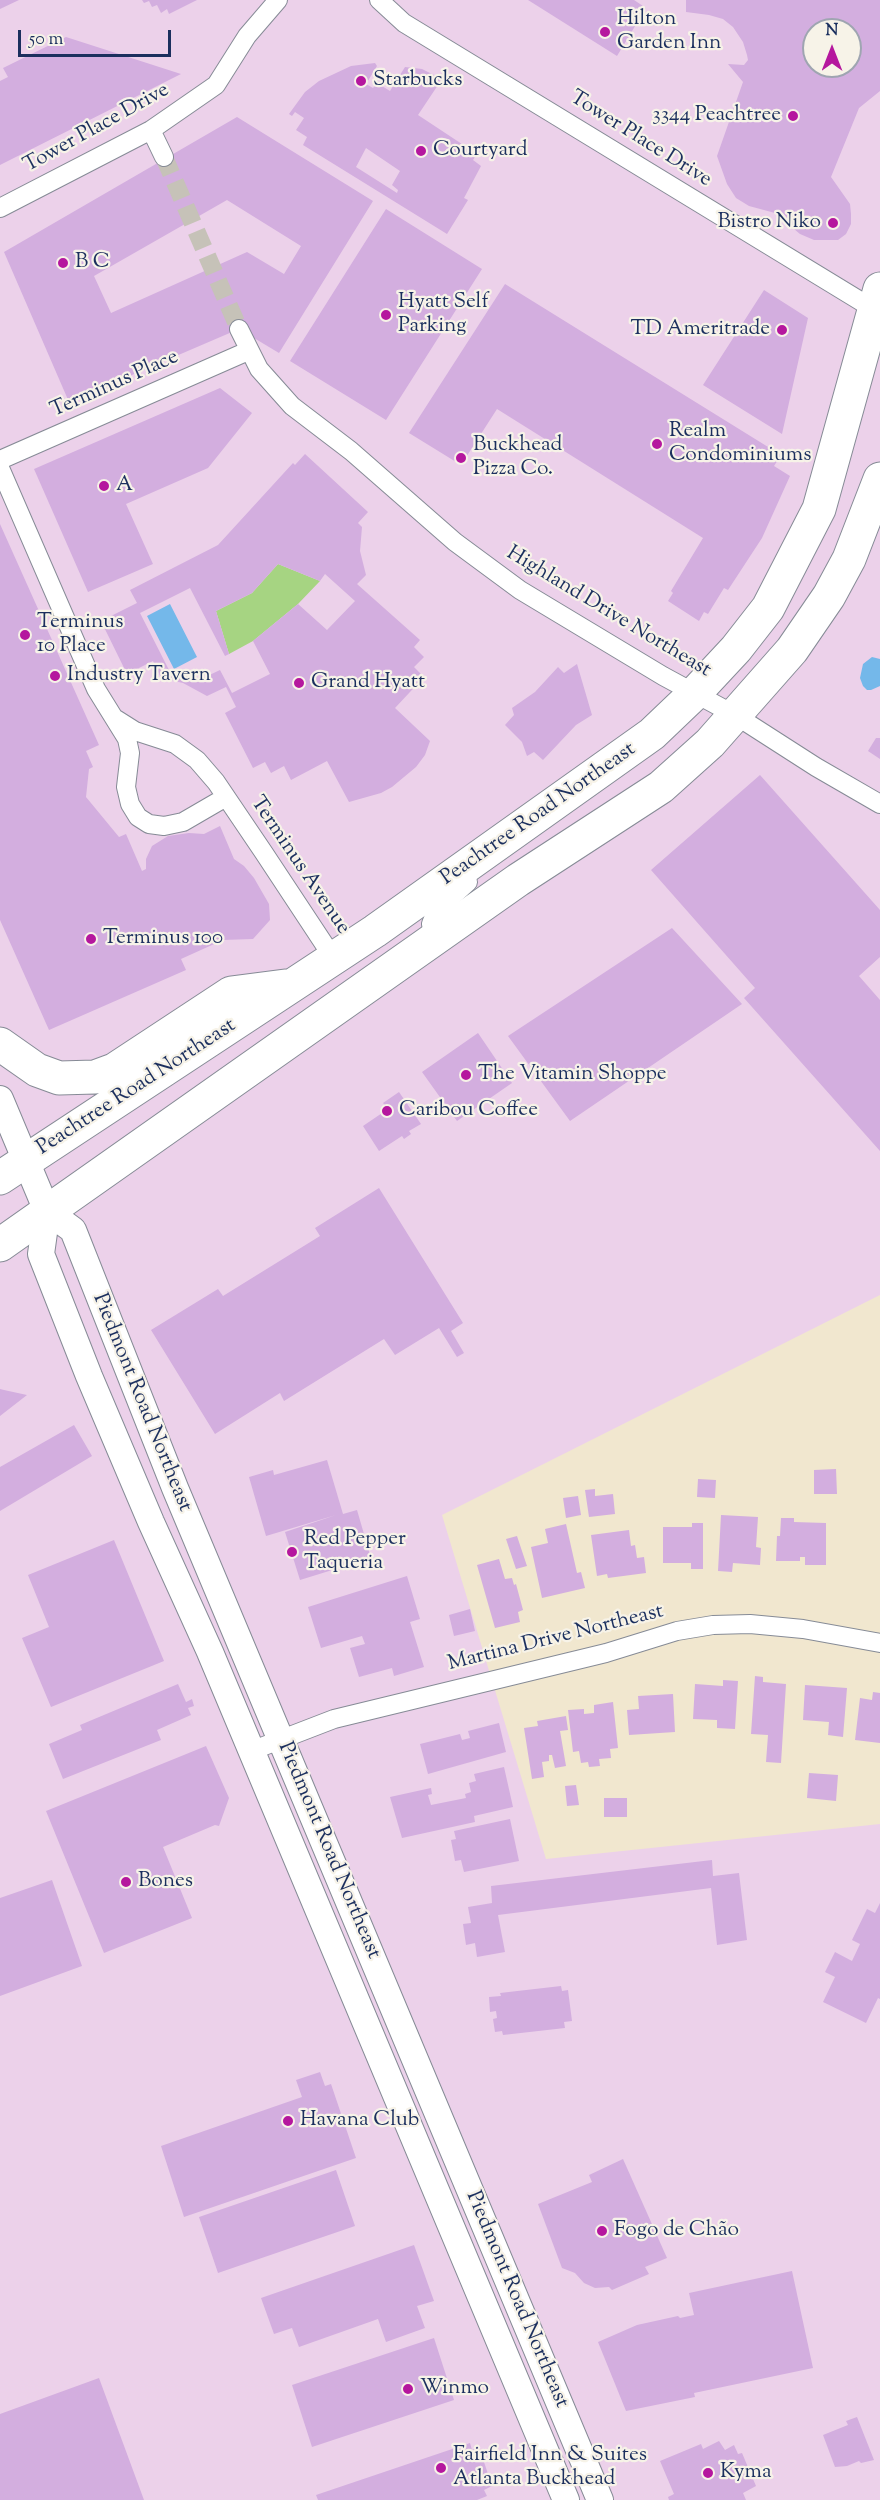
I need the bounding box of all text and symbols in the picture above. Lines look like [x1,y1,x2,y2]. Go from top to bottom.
place label: Hilton Garden Inn [617,7,721,57]
scale bar [21,18,174,56]
north arrow [802,18,862,78]
text: N [826,20,838,43]
marker: Hilton Garden Inn [598,25,612,39]
text: 50 m [29,27,63,53]
place label: Starbucks [373,68,462,94]
marker: Starbucks [354,74,368,88]
street label: Tower Place Drive [20,79,174,179]
street label: Tower Place Drive [564,86,716,194]
place label: 3344 Peachtree [652,103,781,129]
marker: 3344 Peachtree [786,109,800,123]
place label: Courtyard [433,138,528,164]
marker: Courtyard [414,144,428,158]
place label: Bistro Niko [717,210,821,236]
marker: Bistro Niko [826,216,840,230]
place label: B C [75,250,110,276]
marker: B C [56,256,70,270]
place label: Hyatt Self Parking [398,290,489,340]
marker: Hyatt Self Parking [379,308,393,322]
place label: TD Ameritrade [631,317,770,343]
marker: TD Ameritrade [775,323,789,337]
street label: Terminus Place [47,346,183,424]
place label: Realm Condominiums [669,419,811,469]
place label: Buckhead Pizza Co. [473,433,562,483]
marker: Realm Condominiums [650,437,664,451]
marker: Buckhead Pizza Co. [454,451,468,465]
place label: A [116,473,133,499]
marker: A [97,479,111,493]
street label: Highland Drive Northeast [501,542,715,684]
place label: Terminus 10 Place [37,610,123,660]
marker: Terminus 10 Place [18,628,32,642]
place label: Industry Tavern [67,663,211,689]
marker: Industry Tavern [48,669,62,683]
place label: Grand Hyatt [311,670,425,696]
marker: Grand Hyatt [292,676,306,690]
street label: Peachtree Road Northeast [437,738,641,892]
street label: Terminus Avenue [244,792,354,940]
place label: Terminus 100 [103,926,223,952]
marker: Terminus 100 [84,932,98,946]
street label: Peachtree Road Northeast [33,1014,241,1162]
place label: The Vitamin Shoppe [478,1062,667,1088]
marker: The Vitamin Shoppe [459,1068,473,1082]
place label: Caribou Coffee [399,1098,538,1124]
marker: Caribou Coffee [380,1104,394,1118]
street label: Piedmont Road Northeast [86,1290,196,1516]
place label: Red Pepper Taqueria [304,1527,406,1577]
marker: Red Pepper Taqueria [285,1545,299,1559]
street label: Martina Drive Northeast [446,1600,666,1678]
street label: Piedmont Road Northeast [271,1739,385,1963]
place label: Bones [138,1869,193,1895]
marker: Bones [119,1875,133,1889]
place label: Havana Club [300,2108,419,2134]
marker: Havana Club [281,2114,295,2128]
street label: Piedmont Road Northeast [459,2188,573,2412]
place label: Fogo de Chão [614,2218,739,2244]
marker: Fogo de Chão [595,2224,609,2238]
place label: Winmo [420,2376,489,2402]
marker: Winmo [401,2382,415,2396]
place label: Fairfield Inn & Suites Atlanta Buckhead [453,2443,647,2493]
place label: Kyma [720,2460,772,2486]
marker: Fairfield Inn & Suites Atlanta Buckhead [434,2461,448,2475]
marker: Kyma [701,2466,715,2480]

